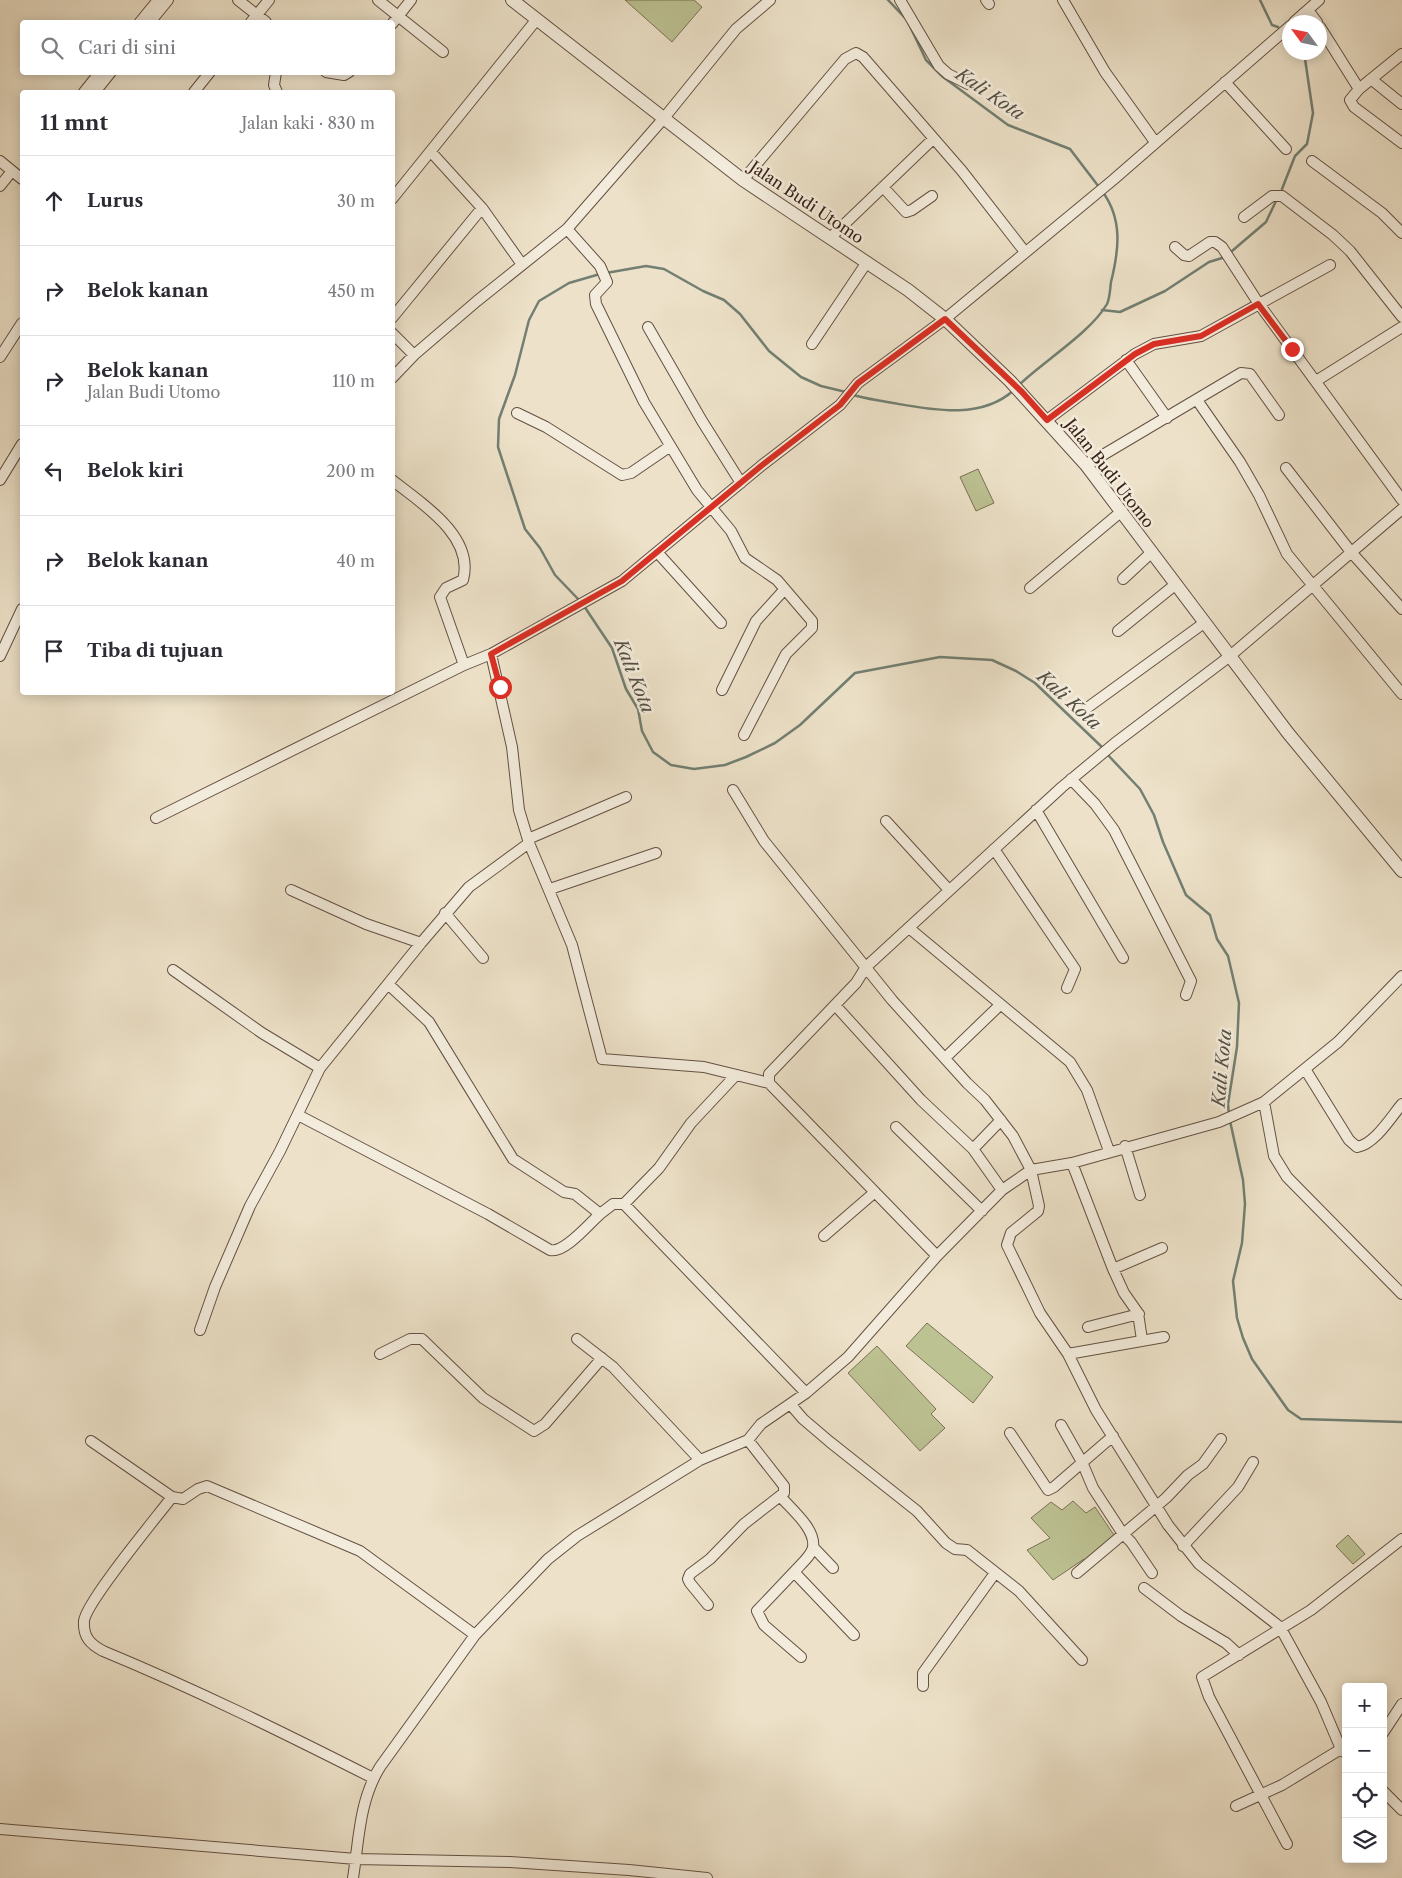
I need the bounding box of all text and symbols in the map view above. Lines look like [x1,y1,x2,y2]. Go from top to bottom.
north arrow [1282,15,1327,60]
search box [20,20,395,75]
icon: search [38,34,66,62]
text: Cari di sini [78,36,176,59]
water label: Kali Kota [950,62,1029,125]
text: 11 mnt [40,110,108,135]
text: Jalan kaki · 830 m [242,113,375,133]
street label: Jalan Budi Utomo [744,155,868,248]
icon: ahead [40,187,68,215]
text: Lurus [87,189,143,212]
text: 30 m [337,191,375,211]
icon: right [40,277,68,305]
text: Belok kanan [87,279,209,302]
text: 450 m [328,281,375,301]
route end [1281,338,1304,361]
text: Belok kanan [87,359,209,382]
icon: right [40,367,68,395]
text: 110 m [332,371,375,391]
text: Jalan Budi Utomo [87,382,220,402]
street label: Jalan Budi Utomo [1059,412,1159,532]
icon: left [40,457,68,485]
text: Belok kiri [87,459,184,482]
text: 200 m [326,461,375,481]
icon: right [40,547,68,575]
text: Belok kanan [87,549,209,572]
text: 40 m [336,551,375,571]
water label: Kali Kota [608,634,659,717]
icon: arrive [40,637,68,665]
text: Tiba di tujuan [87,639,223,662]
water label: Kali Kota [1031,664,1106,734]
route start [489,676,512,699]
water label: Kali Kota [1207,1028,1236,1110]
map controls [1342,1683,1387,1863]
button: + [1342,1683,1387,1728]
button: − [1342,1728,1387,1773]
button: locate [1342,1773,1387,1818]
button: layers [1342,1818,1387,1863]

